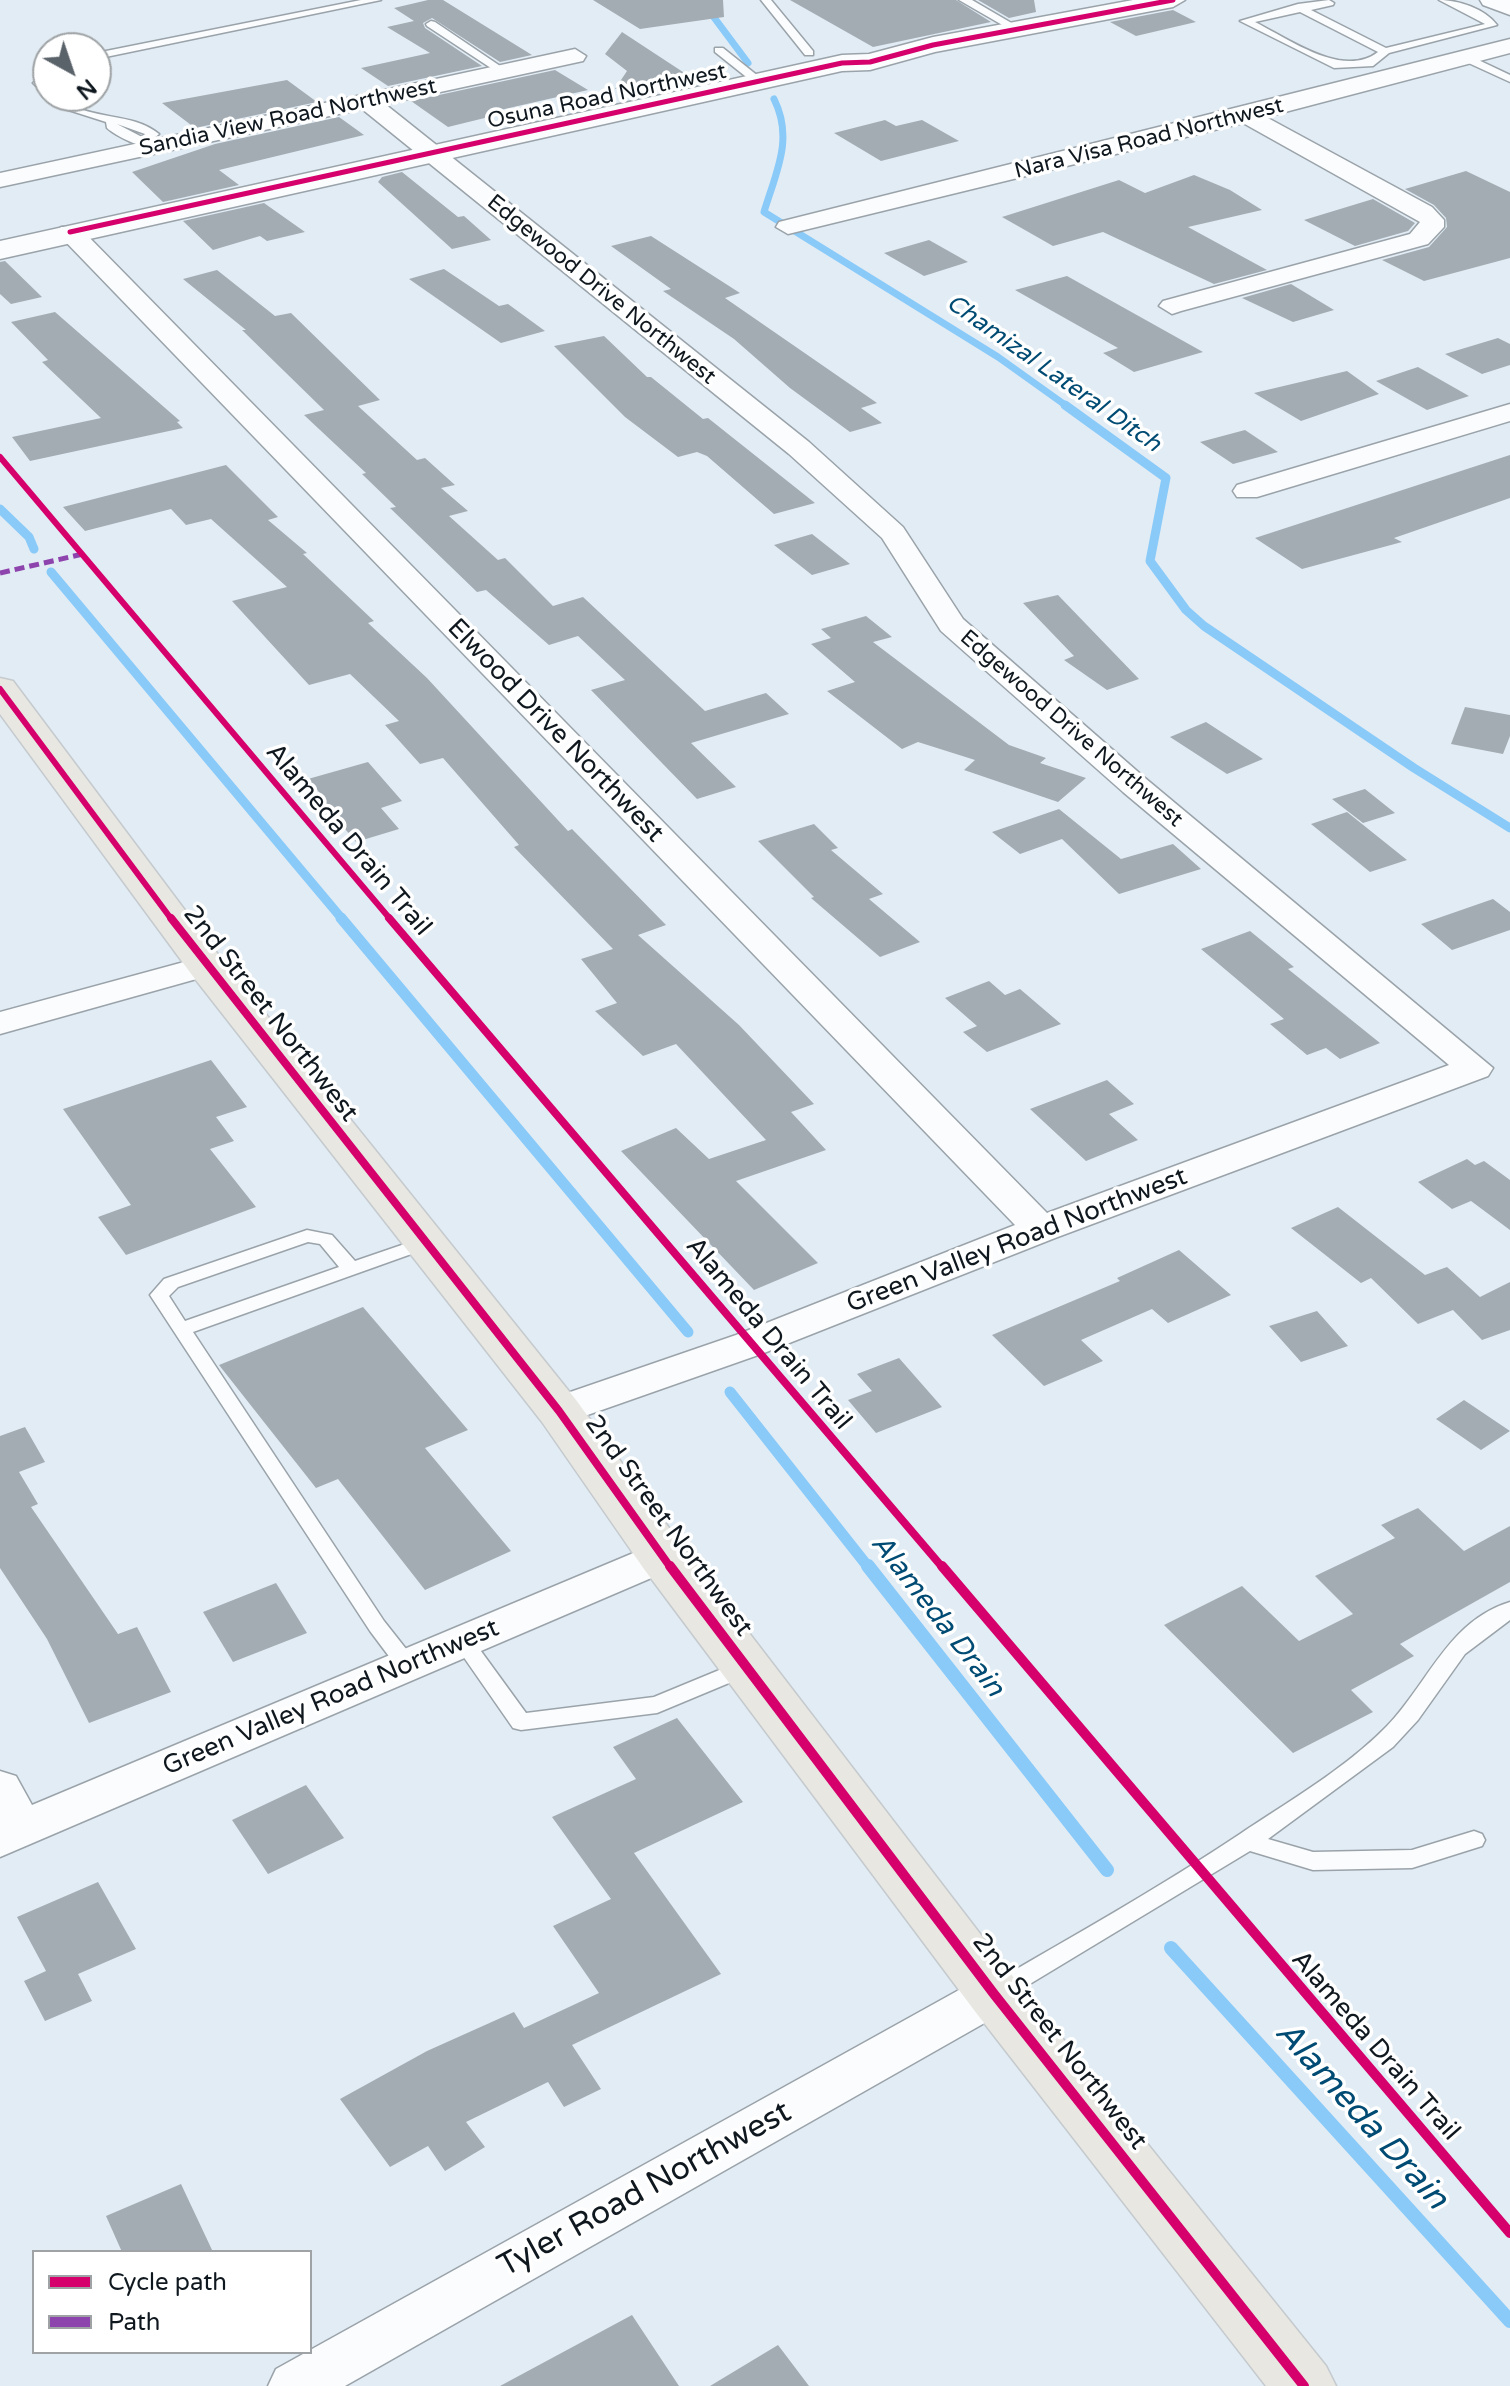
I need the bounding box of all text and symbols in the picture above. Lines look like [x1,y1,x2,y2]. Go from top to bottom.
north arrow [32,32,112,112]
street label: Osuna Road Northwest [485,59,729,135]
text: N [71,73,101,104]
street label: Sandia View Road Northwest [137,74,439,162]
street label: Nara Visa Road Northwest [1012,93,1286,185]
street label: Edgewood Drive Northwest [481,190,721,390]
water label: Chamizal Lateral Ditch [940,289,1166,459]
street label: Elwood Drive Northwest [440,613,670,849]
street label: Edgewood Drive Northwest [954,625,1188,833]
street label: Alameda Drain Trail [258,738,438,942]
street label: 2nd Street Northwest [176,900,364,1128]
street label: Green Valley Road Northwest [842,1162,1192,1320]
street label: Alameda Drain Trail [678,1232,858,1436]
street label: 2nd Street Northwest [577,1409,759,1643]
water label: Alameda Drain [863,1528,1011,1704]
street label: Green Valley Road Northwest [158,1613,504,1783]
street label: 2nd Street Northwest [965,1928,1153,2156]
street label: Alameda Drain Trail [1284,1945,1466,2147]
water label: Alameda Drain [1266,2013,1456,2219]
street label: Tyler Road Northwest [492,2093,798,2287]
legend [32,2250,312,2354]
text: Cycle path [108,2268,227,2297]
text: Path [108,2308,161,2337]

